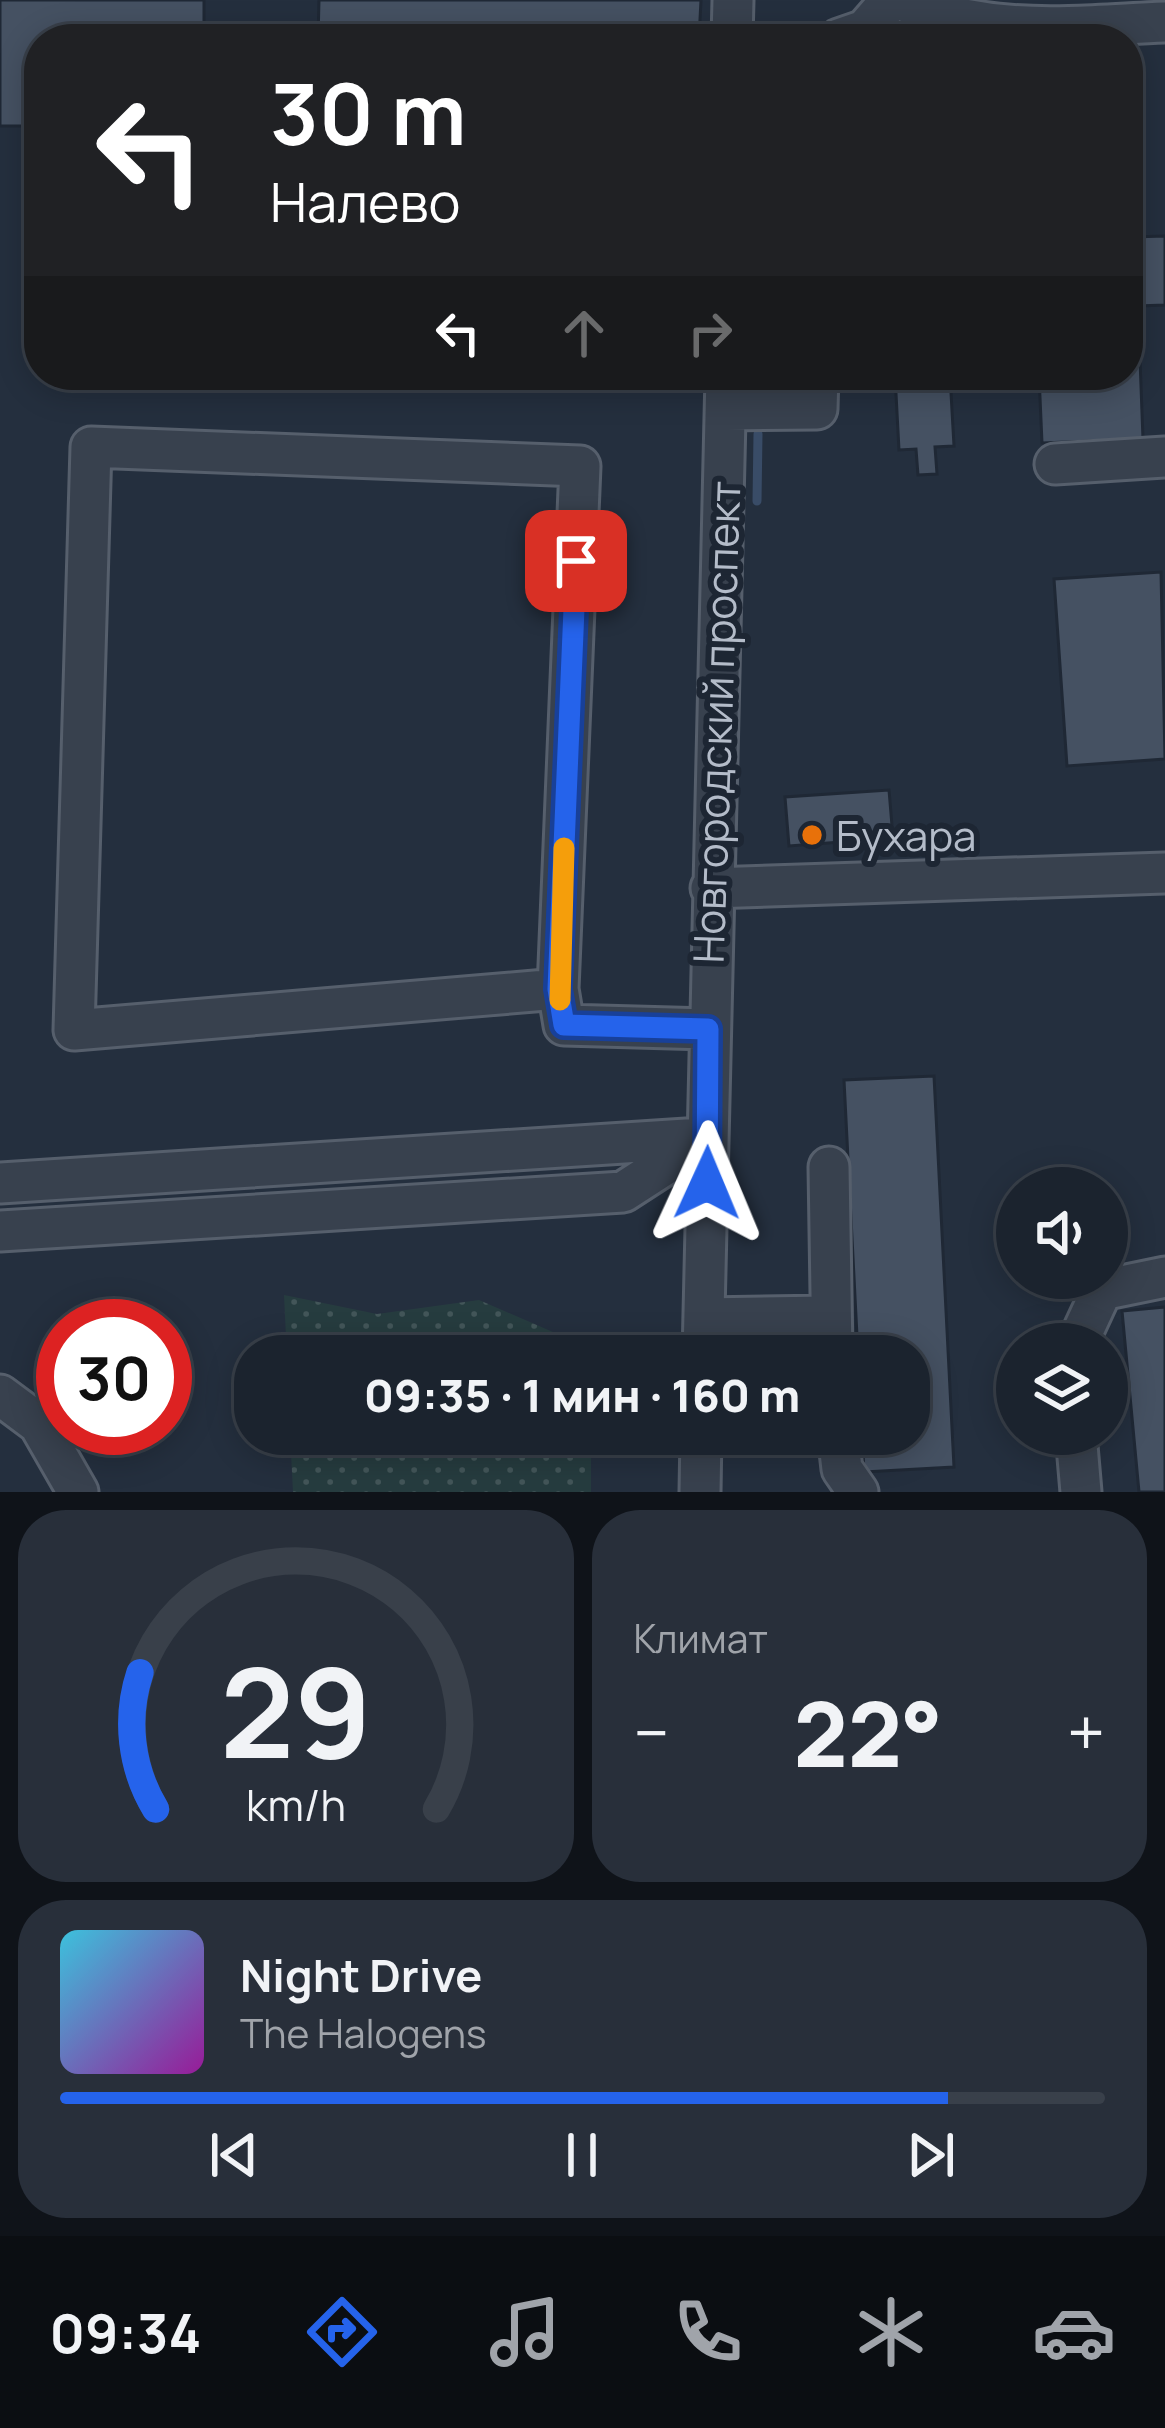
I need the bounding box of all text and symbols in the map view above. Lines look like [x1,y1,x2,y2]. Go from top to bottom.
text: 30 m [270,55,466,170]
icon: left [72,72,228,228]
text: Налево [270,164,460,238]
icon: left [425,300,491,366]
icon: ahead [551,300,617,366]
icon: right [677,300,743,366]
street label: Новгородский проспект [679,480,753,964]
pin [525,510,627,612]
icon: arrive [543,528,609,594]
place label: Бухара [836,806,976,864]
marker: Бухара [799,822,825,848]
position arrow [644,1120,770,1246]
map controls [996,1167,1128,1455]
button: sound [996,1167,1128,1299]
speed limit sign: 30 [36,1299,192,1455]
button: layers [996,1323,1128,1455]
text: 09:35 · 1 мин · 160 m [364,1364,800,1426]
text: Климат [634,1611,768,1665]
text: 29 [220,1625,372,1795]
text: 22° [793,1671,943,1794]
text: − [634,1687,669,1777]
text: + [1067,1687,1105,1777]
text: km/h [246,1775,346,1834]
text: Night Drive [240,1944,482,2006]
text: The Halogens [240,2006,487,2060]
icon: previous [201,2122,267,2188]
icon: pause [549,2122,615,2188]
icon: next [898,2122,964,2188]
icon: directions [300,2290,384,2374]
icon: music [483,2290,567,2374]
icon: phone [666,2290,750,2374]
icon: climate [849,2290,933,2374]
icon: car [1032,2290,1116,2374]
text: 09:34 [49,2295,201,2369]

